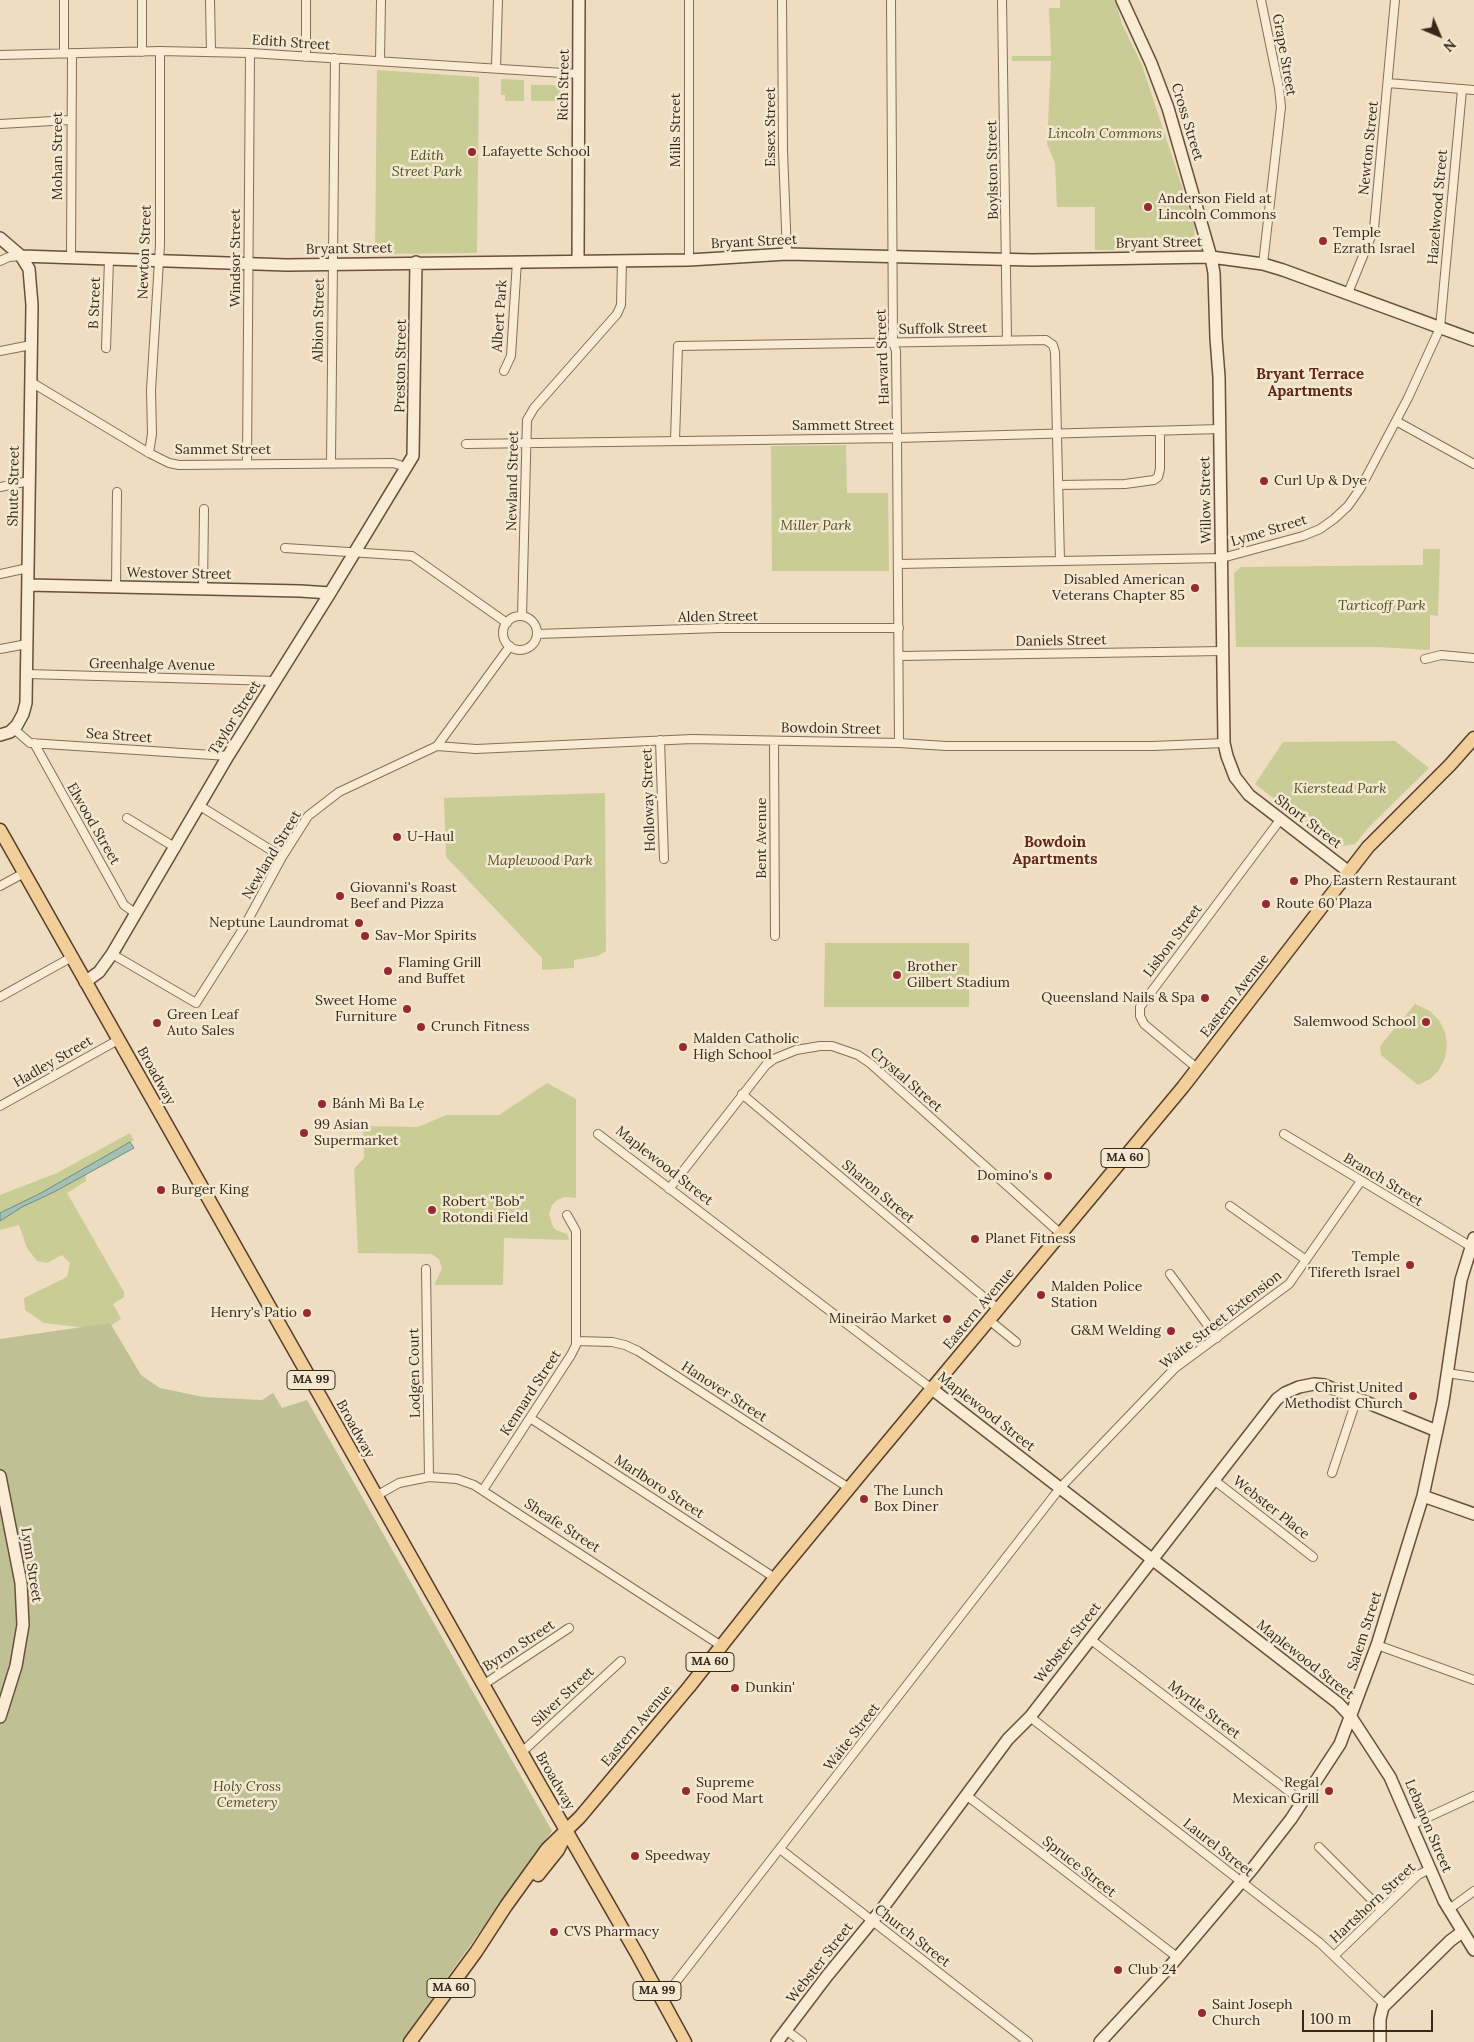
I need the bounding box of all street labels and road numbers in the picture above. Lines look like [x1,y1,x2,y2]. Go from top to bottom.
street label: Grape Street [1269,13,1299,97]
street label: Edith Street [251,32,331,54]
street label: Rich Street [555,49,573,121]
street label: Cross Street [1167,81,1207,163]
street label: Essex Street [763,87,779,167]
street label: Mills Street [668,93,684,167]
street label: Newton Street [1356,100,1382,196]
street label: Mohan Street [50,112,66,200]
street label: Boylston Street [984,120,1002,220]
street label: Hazelwood Street [1425,149,1451,265]
street label: Newton Street [135,204,155,300]
street label: Windsor Street [228,209,244,307]
street label: Bryant Street [710,231,798,253]
street label: Bryant Street [1116,234,1202,252]
street label: Bryant Street [306,240,392,258]
street label: B Street [86,277,104,329]
street label: Albion Street [310,278,328,362]
street label: Albert Park [489,279,511,353]
street label: Harvard Street [873,309,893,405]
street label: Preston Street [392,319,410,413]
street label: Suffolk Street [899,320,987,338]
street label: Sammett Street [792,418,894,434]
street label: Newland Street [504,431,522,531]
street label: Sammet Street [175,442,271,458]
street label: Shute Street [5,445,23,527]
street label: Willow Street [1197,456,1215,544]
street label: Lyme Street [1229,511,1309,551]
street label: Westover Street [126,565,232,583]
street label: Alden Street [678,608,758,626]
street label: Daniels Street [1015,632,1107,650]
street label: Greenhalge Avenue [89,656,215,674]
street label: Taylor Street [205,678,265,758]
street label: Bowdoin Street [781,720,881,738]
street label: Sea Street [85,725,153,747]
street label: Holloway Street [639,748,659,852]
street label: Elwood Street [63,780,123,868]
street label: Short Street [1271,791,1345,853]
street label: Bent Avenue [754,797,770,879]
street label: Newland Street [239,808,305,902]
street label: Lisbon Street [1140,901,1206,981]
street label: Eastern Avenue [1197,951,1273,1041]
street label: Hadley Street [10,1033,96,1091]
street label: Broadway [133,1044,179,1108]
street label: Crystal Street [867,1044,945,1116]
street label: Maplewood Street [612,1123,716,1209]
road number: MA 60 [1101,1148,1149,1168]
street label: Branch Street [1340,1150,1426,1210]
street label: Sharon Street [838,1157,918,1227]
street label: Eastern Avenue [940,1265,1018,1353]
street label: Waite Street Extension [1157,1267,1285,1373]
street label: Lodgen Court [406,1328,424,1418]
street label: Kennard Street [497,1347,565,1439]
street label: Hanover Street [678,1358,770,1426]
street label: Maplewood Street [934,1369,1038,1455]
road number: MA 99 [287,1370,335,1390]
street label: Broadway [332,1397,378,1461]
street label: Marlboro Street [611,1452,707,1522]
street label: Webster Place [1229,1473,1313,1543]
street label: Sheafe Street [521,1495,603,1557]
street label: Lynn Street [17,1526,45,1604]
street label: Salem Street [1344,1589,1386,1673]
street label: Webster Street [1031,1599,1105,1687]
street label: Byron Street [480,1617,558,1675]
street label: Maplewood Street [1253,1617,1357,1703]
road number: MA 60 [686,1652,734,1671]
street label: Silver Street [528,1664,598,1730]
street label: Myrtle Street [1164,1677,1244,1743]
street label: Eastern Avenue [598,1682,676,1770]
street label: Waite Street [820,1700,884,1774]
street label: Broadway [532,1749,578,1813]
street label: Lebanon Street [1401,1777,1455,1875]
street label: Laurel Street [1179,1815,1257,1881]
street label: Spruce Street [1039,1833,1119,1901]
street label: Hartshorn Street [1327,1859,1419,1947]
street label: Church Street [871,1901,953,1971]
street label: Webster Street [783,1919,857,2007]
road number: MA 60 [427,1979,475,1998]
road number: MA 99 [633,1982,681,2000]

